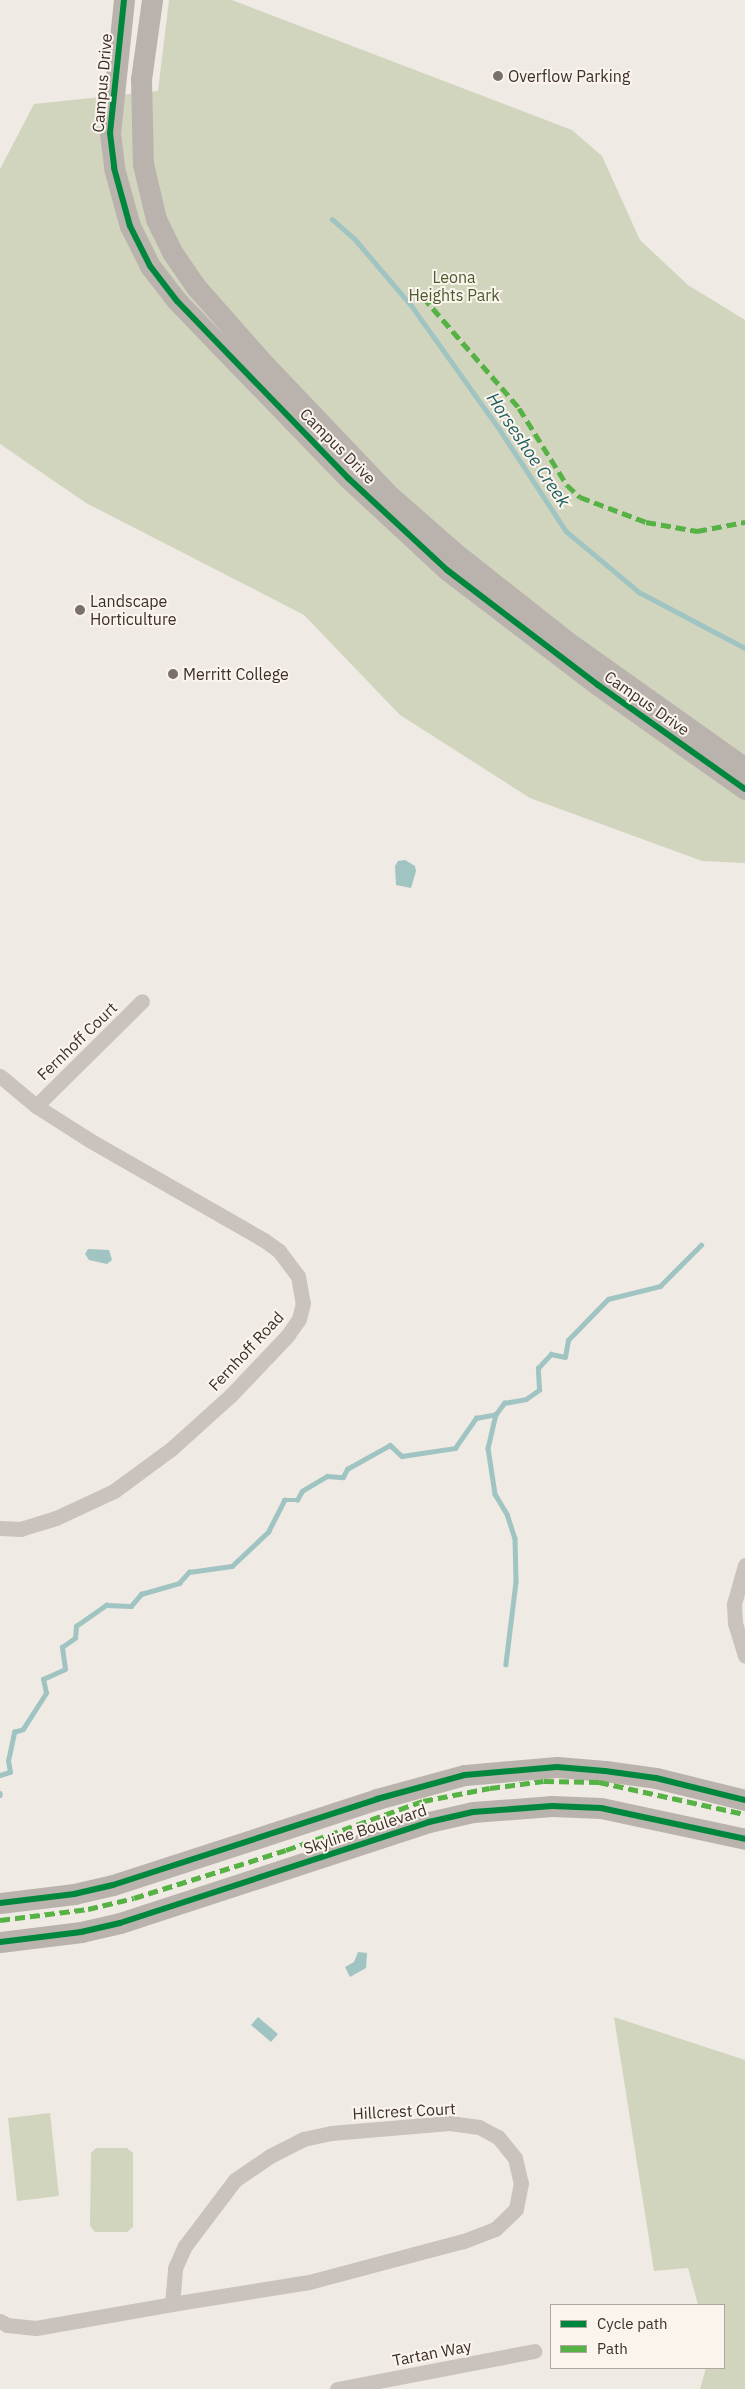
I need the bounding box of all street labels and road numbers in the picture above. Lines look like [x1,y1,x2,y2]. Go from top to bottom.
street label: Campus Drive [88,33,116,133]
street label: Campus Drive [296,404,380,488]
street label: Campus Drive [601,667,693,739]
street label: Fernhoff Court [33,998,121,1084]
street label: Fernhoff Road [204,1307,288,1395]
street label: Skyline Boulevard [301,1800,429,1858]
street label: Hillcrest Court [352,2099,456,2123]
street label: Tartan Way [391,2336,473,2370]

